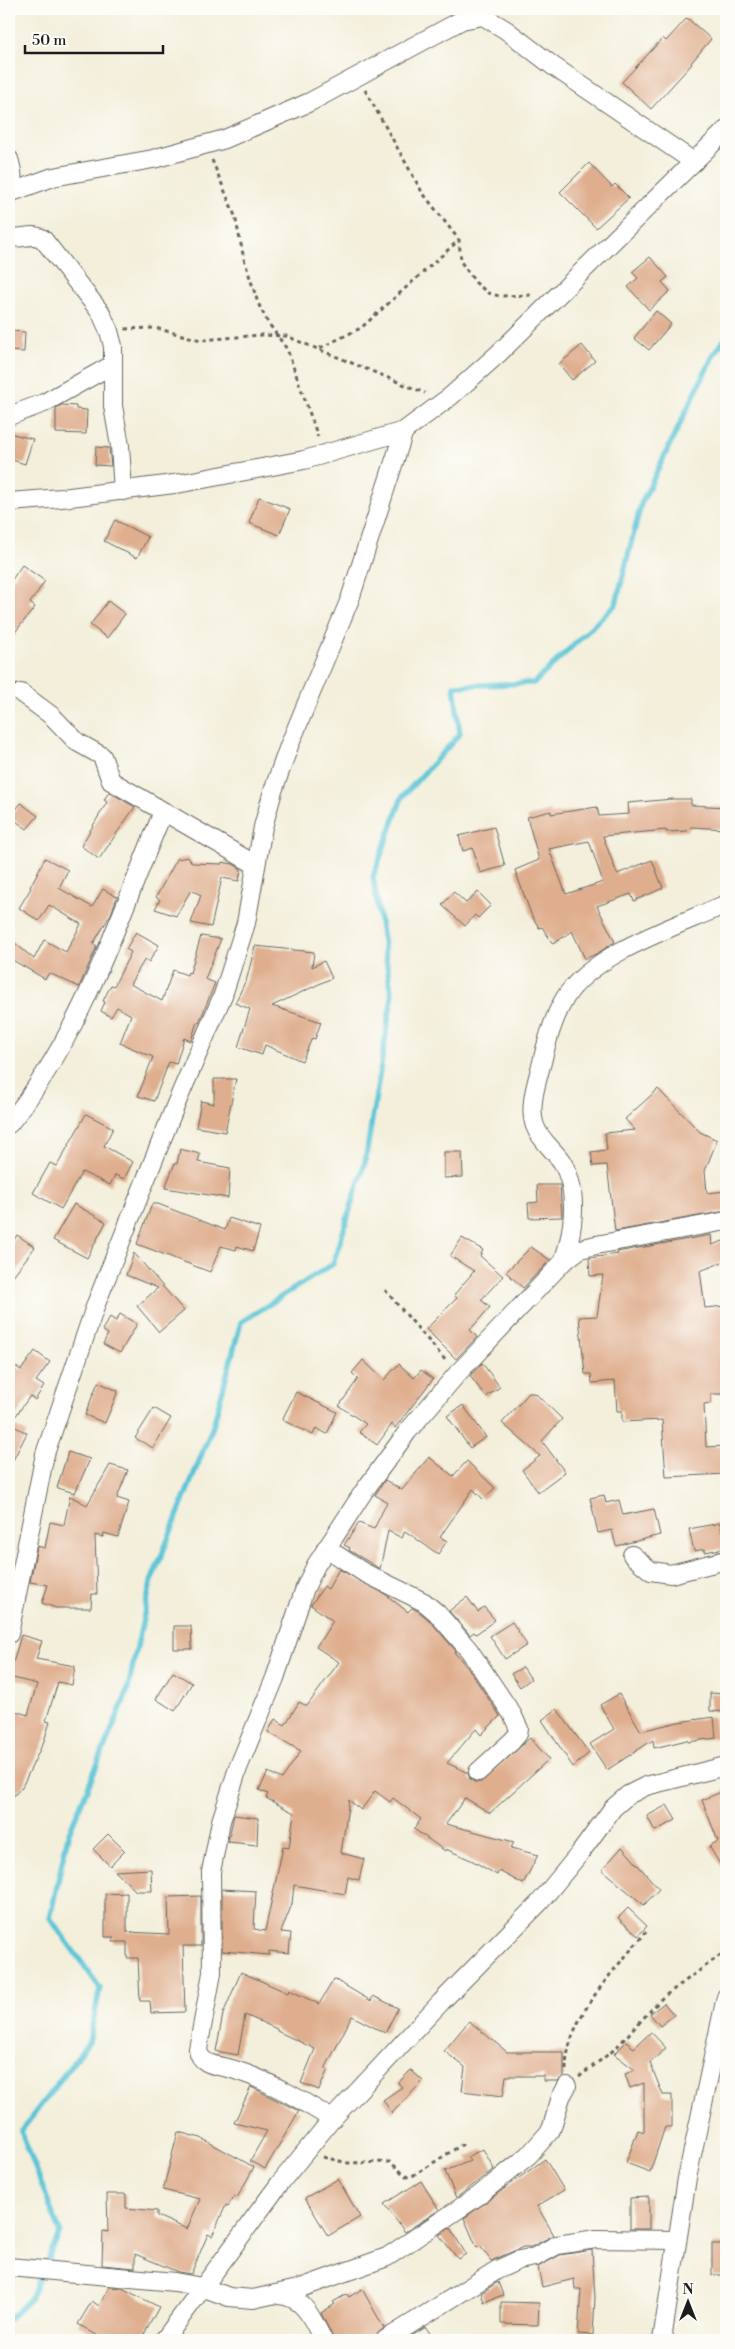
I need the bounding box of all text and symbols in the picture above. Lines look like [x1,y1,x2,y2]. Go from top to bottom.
scale bar [25,22,162,54]
text: 50 m [32,31,66,50]
north arrow [662,2276,712,2326]
text: N [682,2281,694,2299]

